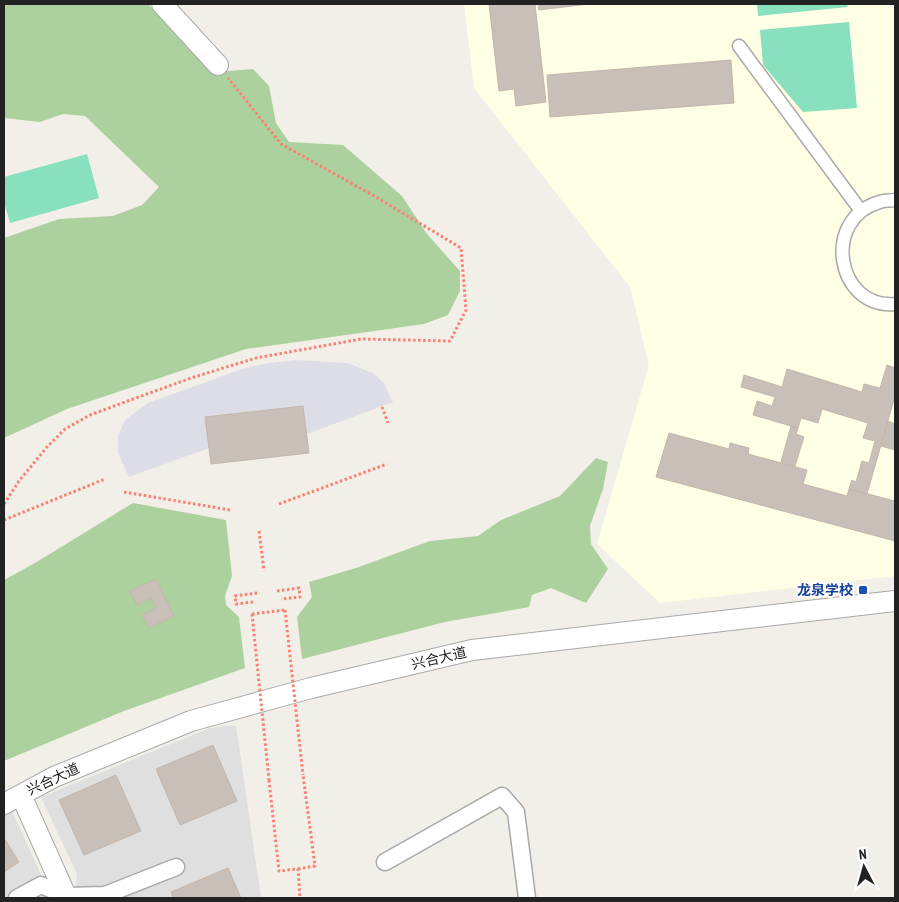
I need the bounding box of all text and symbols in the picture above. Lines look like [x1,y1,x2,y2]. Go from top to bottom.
place label: 龙泉学校 [797,581,853,599]
marker: 龙泉学校 [857,584,869,596]
street label: 兴合大道 [410,643,468,673]
street label: 兴合大道 [24,759,82,799]
north arrow [839,842,889,892]
text: N [858,845,867,863]

